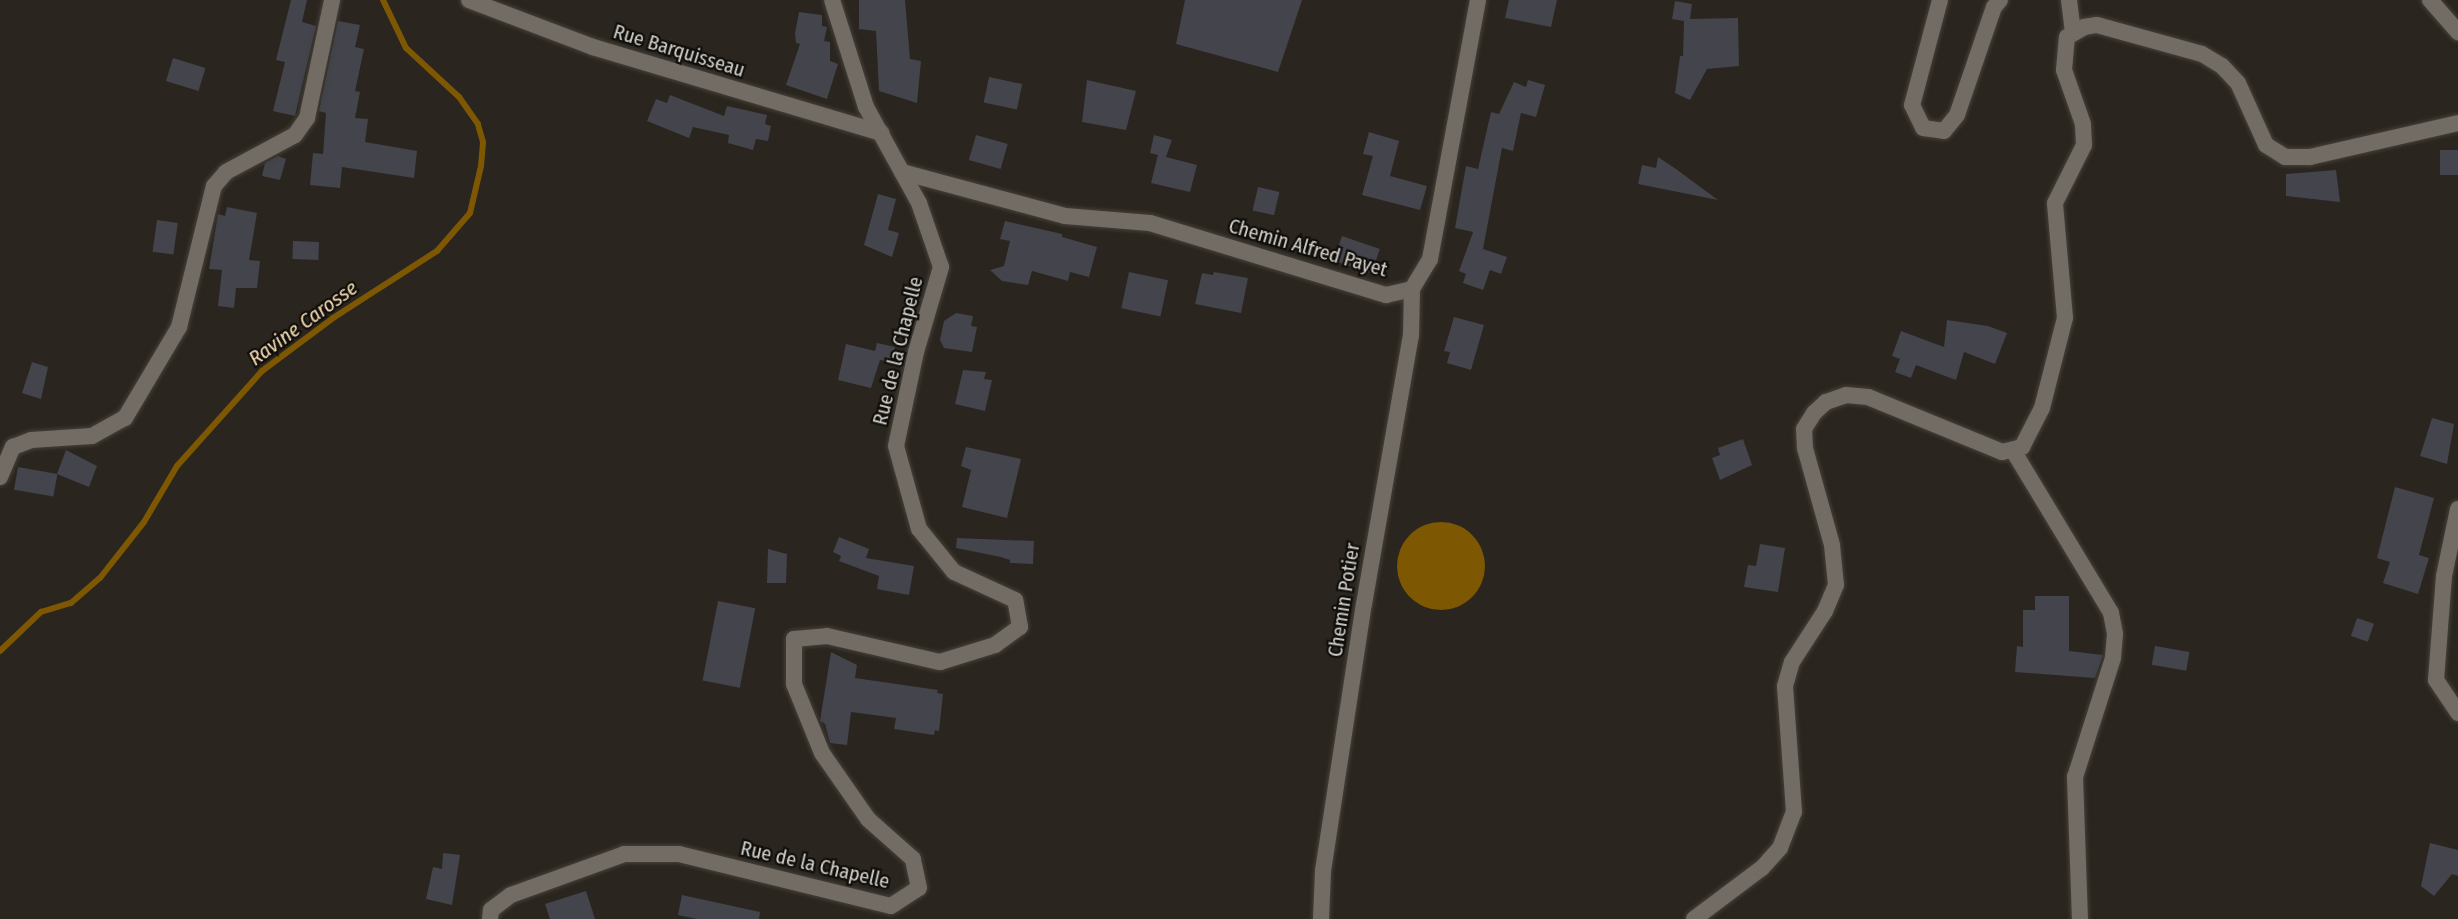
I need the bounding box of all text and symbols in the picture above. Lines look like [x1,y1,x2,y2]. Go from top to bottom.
street label: Rue Barquisseau [610,20,748,82]
street label: Chemin Alfred Payet [1226,214,1390,282]
street label: Rue de la Chapelle [868,274,928,428]
water label: Ravine Carosse [244,275,362,371]
street label: Chemin Potier [1323,541,1365,659]
street label: Rue de la Chapelle [738,836,892,894]

